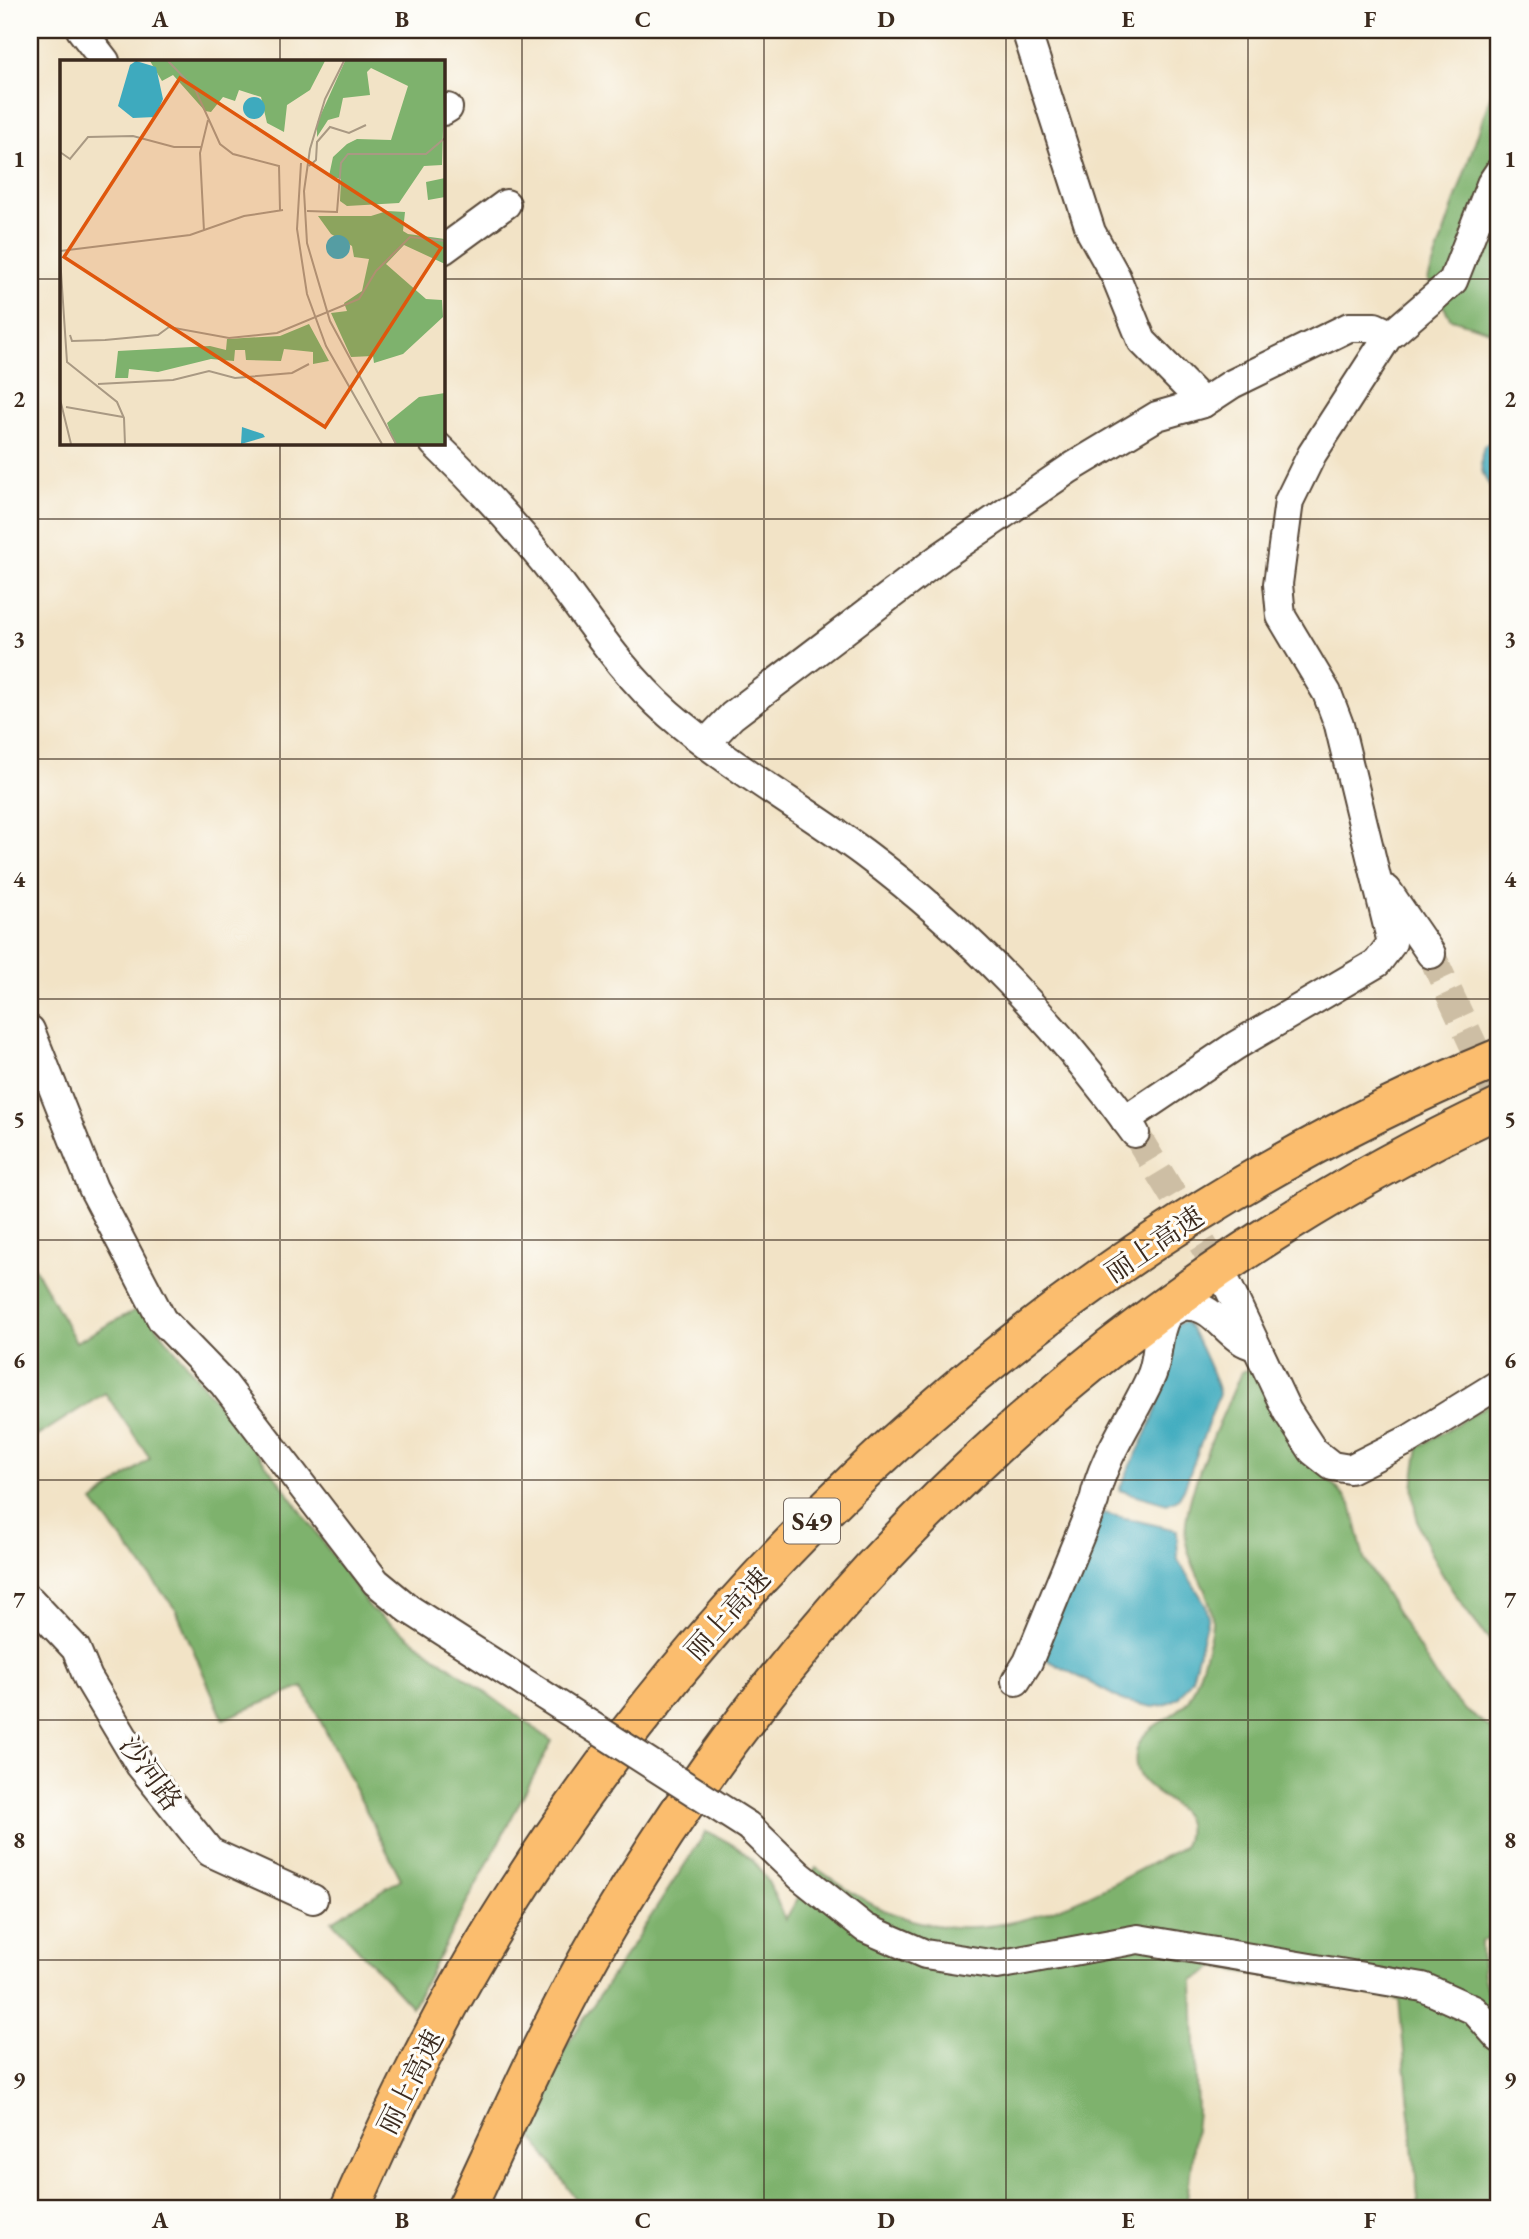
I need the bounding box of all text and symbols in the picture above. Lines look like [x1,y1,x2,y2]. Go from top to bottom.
text: A [151,4,169,34]
text: B [395,4,409,34]
text: C [635,4,651,34]
text: D [877,4,895,34]
text: E [1121,4,1135,34]
text: F [1364,4,1377,34]
inset map [60,60,444,444]
text: 1 [13,144,25,174]
text: 1 [1504,144,1516,174]
text: 2 [13,384,25,414]
text: 2 [1504,384,1516,414]
text: 3 [13,624,25,654]
text: 3 [1504,624,1516,654]
text: 4 [13,864,26,894]
text: 4 [1504,864,1517,894]
text: 5 [13,1104,25,1134]
text: 5 [1504,1104,1516,1134]
street label: 丽上高速 [1098,1198,1210,1290]
text: 6 [13,1345,25,1375]
text: 6 [1504,1345,1516,1375]
road number: S49 [784,1498,840,1544]
street label: 丽上高速 [676,1560,778,1668]
text: 7 [13,1585,26,1615]
text: 7 [1504,1585,1517,1615]
street label: 沙河路 [112,1728,190,1818]
text: 8 [13,1825,25,1855]
text: 8 [1504,1825,1516,1855]
street label: 丽上高速 [369,2024,451,2140]
text: 9 [13,2065,25,2095]
text: 9 [1504,2065,1516,2095]
text: A [151,2205,169,2235]
text: B [395,2205,409,2235]
text: C [635,2205,651,2235]
text: D [877,2205,895,2235]
text: E [1121,2205,1135,2235]
text: F [1364,2205,1377,2235]

